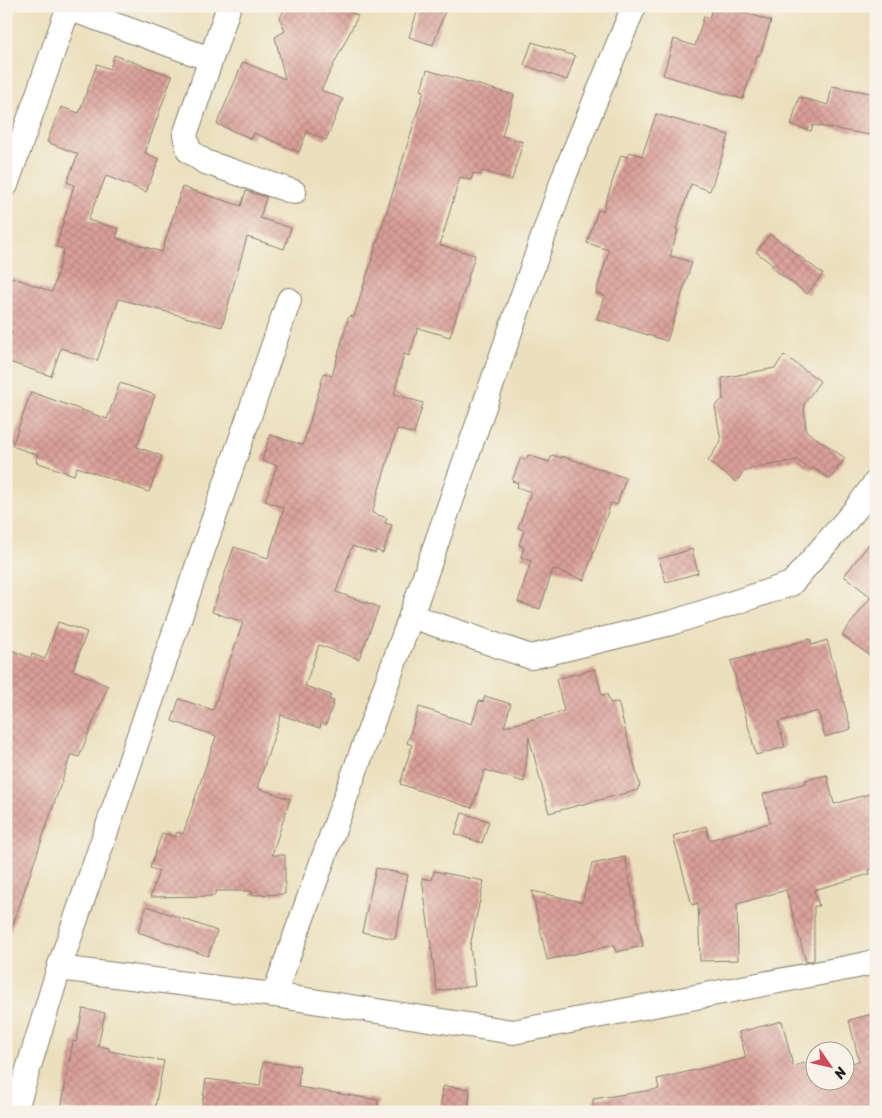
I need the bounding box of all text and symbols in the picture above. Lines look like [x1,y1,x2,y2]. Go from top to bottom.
north arrow [804,1040,854,1090]
text: N [827,1061,854,1084]

